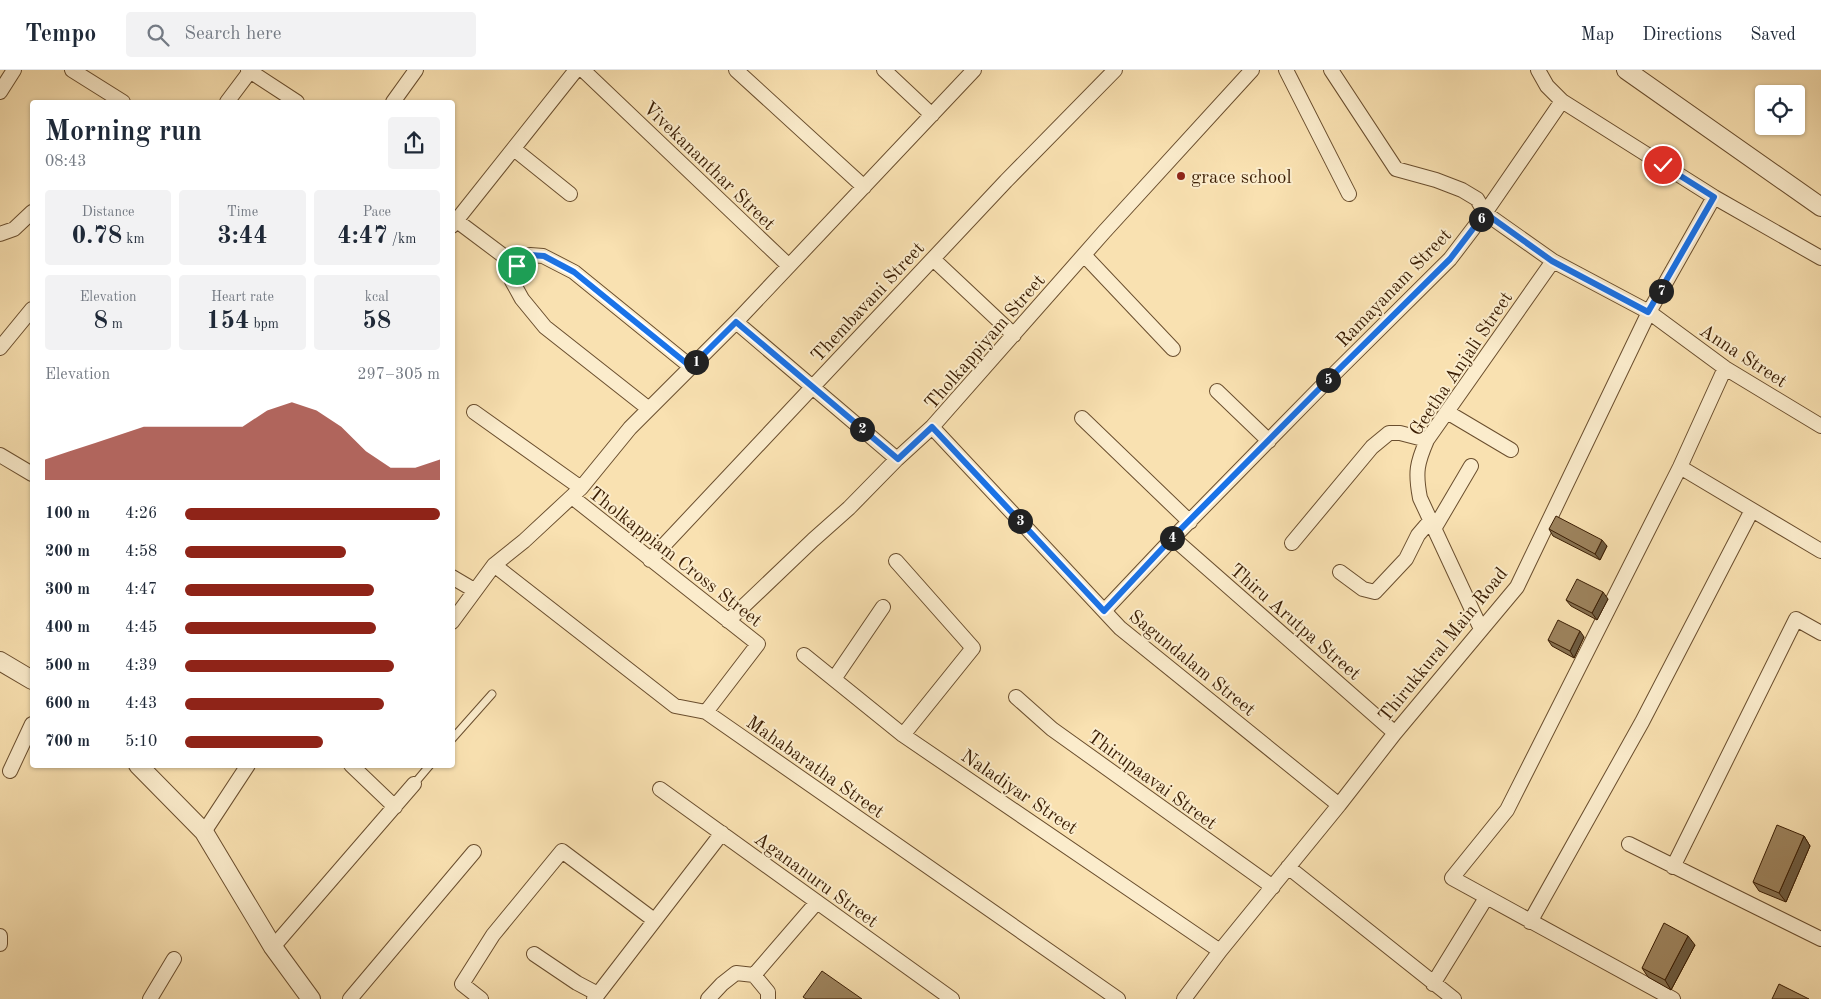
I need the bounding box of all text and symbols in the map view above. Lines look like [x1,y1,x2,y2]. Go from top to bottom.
search box [126,12,476,57]
icon: search [144,21,172,49]
text: Tempo [25,23,96,47]
text: Search here [184,25,282,44]
text: Map [1581,26,1614,44]
text: Directions [1642,26,1722,44]
text: Saved [1750,26,1796,44]
map controls [1755,85,1805,135]
button: locate [1755,85,1805,135]
street label: Vivekananthar Street [638,99,778,235]
button: share [388,117,440,169]
text: Morning run [45,119,202,147]
pin [1642,144,1684,186]
icon: check [1649,151,1677,179]
text: 08:43 [45,154,87,170]
place label: grace school [1191,169,1292,188]
marker: grace school [1175,170,1187,182]
text: Distance [82,205,135,219]
text: Time [227,205,258,219]
text: Pace [363,205,391,219]
pin: 6 [1468,206,1494,232]
text: 6 [1477,212,1486,226]
text: 0.78 [72,224,122,249]
text: 3:44 [217,224,268,249]
text: 4:47 [337,224,388,249]
street label: Ramayanam Street [1334,226,1456,352]
text: km [122,232,145,246]
text: /km [388,232,416,246]
street label: Thembavani Street [809,239,929,366]
pin [496,245,538,287]
icon: arrive [503,252,531,280]
street label: Tholkappiyam Street [922,271,1050,414]
pin: 7 [1648,278,1674,304]
text: 7 [1657,284,1666,298]
street label: Geetha Anjali Street [1407,289,1517,440]
text: Elevation [80,290,137,304]
text: Heart rate [211,290,274,304]
text: kcal [365,290,389,304]
text: 8 [93,309,108,334]
text: 154 [206,309,250,334]
text: 58 [362,309,391,334]
text: m [108,317,123,331]
text: bpm [250,317,279,331]
street label: Anna Street [1695,322,1790,392]
pin: 1 [684,350,708,374]
text: 1 [692,355,701,369]
text: Elevation [45,367,110,383]
text: 297–305 m [357,367,440,383]
pin: 5 [1316,368,1340,392]
text: 5 [1324,373,1333,387]
pin: 2 [850,416,874,442]
text: 2 [858,422,867,436]
street label: Tholkappiam Cross Street [584,484,765,631]
text: 100 m [45,506,90,522]
text: 4:26 [125,506,157,522]
pin: 3 [1008,508,1032,534]
text: 3 [1016,514,1025,528]
pin: 4 [1160,526,1184,550]
text: 4 [1168,531,1177,545]
text: 200 m [45,544,90,560]
text: 4:58 [125,544,157,560]
street label: Thiru Arutpa Street [1225,561,1363,685]
street label: Thirukkural Main Road [1376,565,1512,726]
text: 300 m [45,582,90,598]
text: 4:47 [125,582,157,598]
street label: Sagundalam Street [1125,607,1258,721]
text: 400 m [45,620,90,636]
text: 4:45 [125,620,157,636]
text: 500 m [45,658,90,674]
text: 4:39 [125,658,157,674]
text: 600 m [45,696,90,712]
text: 4:43 [125,696,157,712]
street label: Mahabaratha Street [742,713,887,823]
street label: Thirupaavai Street [1083,728,1220,834]
text: 700 m [45,734,90,750]
text: 5:10 [125,734,157,750]
street label: Naladiyar Street [957,747,1080,839]
street label: Agananuru Street [750,830,881,932]

